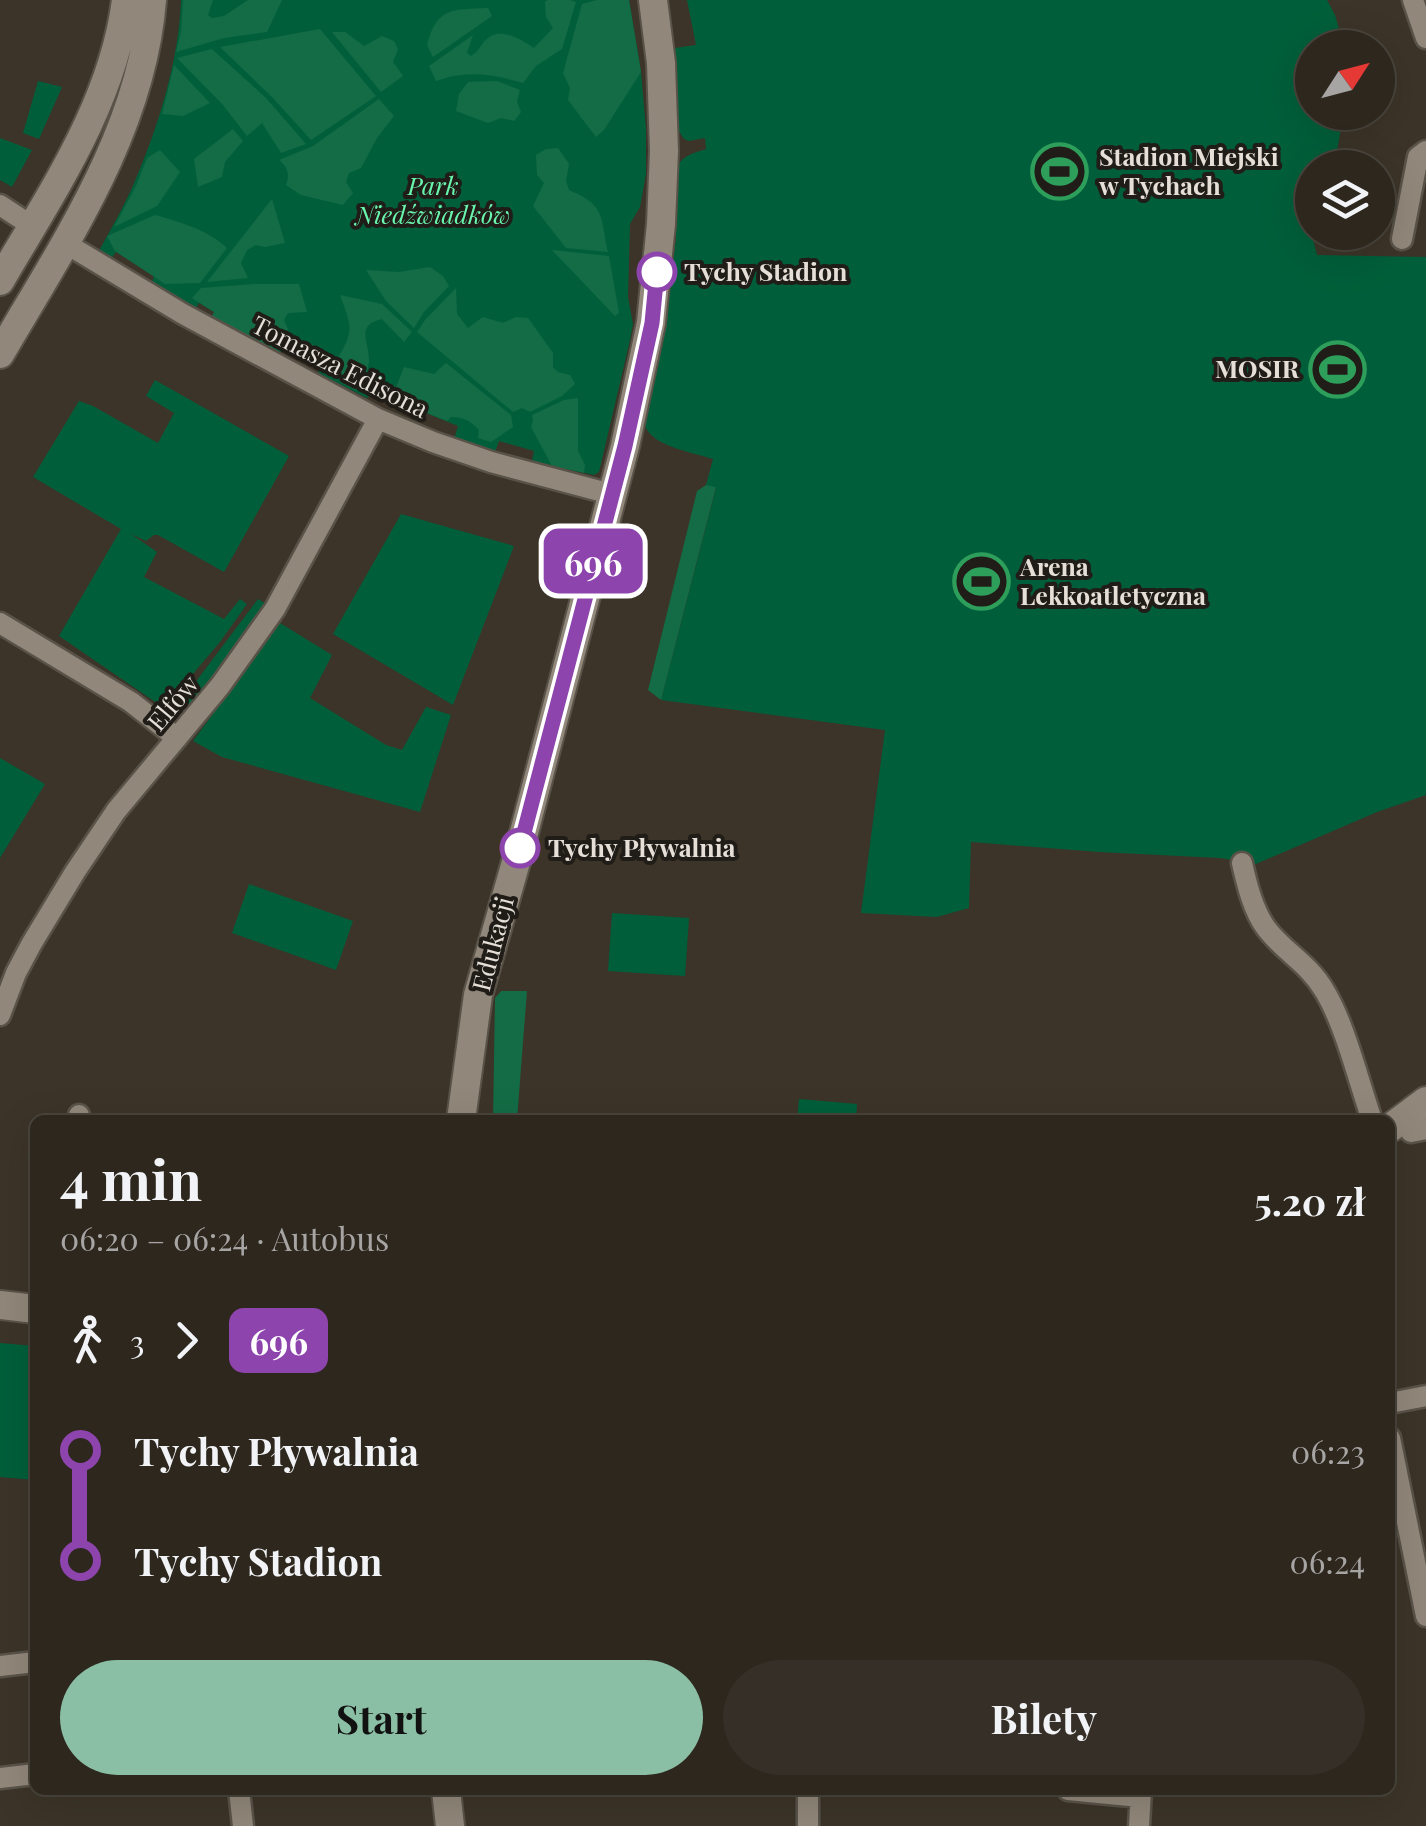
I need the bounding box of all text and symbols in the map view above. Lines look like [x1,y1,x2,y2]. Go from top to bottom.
north arrow [1295,30,1395,130]
map controls [1295,30,1395,250]
place label: Stadion Miejski w Tychach [1098,139,1279,201]
sports icon: Stadion Miejski w Tychach [1030,141,1090,201]
button: layers [1295,150,1395,250]
park label: Park Niedźwiadków [354,168,510,230]
marker: Tychy Stadion [638,253,676,291]
place label: Tychy Stadion [684,254,848,287]
street label: Tomasza Edisona [247,307,435,425]
sports icon: MOSIR [1308,339,1368,399]
place label: MOSIR [1215,351,1300,384]
line badge: 696 [536,528,650,594]
text: 696 [564,538,622,585]
place label: Arena Lekkoatletyczna [1019,549,1206,611]
sports icon: Arena Lekkoatletyczna [951,551,1011,611]
street label: Elfów [139,667,205,737]
marker: Tychy Pływalnia [501,829,539,867]
place label: Tychy Pływalnia [548,830,736,863]
street label: Edukacji [463,893,520,994]
text: 4 min [60,1141,202,1215]
text: 5.20 zł [1254,1175,1365,1226]
text: 06:20 – 06:24 · Autobus [60,1216,389,1259]
icon: walk [60,1313,115,1368]
icon: forward [159,1313,214,1368]
text: 696 [249,1317,308,1364]
text: 3 [130,1319,144,1362]
text: Tychy Pływalnia [134,1425,419,1476]
text: 06:23 [1291,1429,1365,1472]
text: Tychy Stadion [134,1535,382,1586]
text: 06:24 [1290,1539,1365,1582]
button: Start [60,1660,703,1775]
button: Bilety [723,1660,1365,1775]

